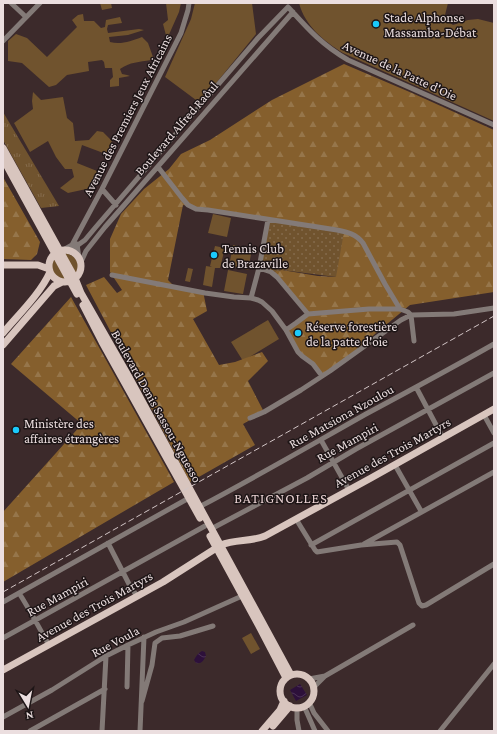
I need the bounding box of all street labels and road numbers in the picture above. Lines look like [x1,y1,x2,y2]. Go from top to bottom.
street label: Avenue des Premiers Jeux Africains [80,32,175,199]
street label: Avenue de la Patte d'Oie [340,37,460,104]
street label: Boulevard Alfred Raôul [132,78,221,178]
street label: Boulevard Denis Sassou-Nguesso [108,328,205,485]
street label: Rue Matsiona Nzoulou [286,381,396,451]
street label: Avenue des Trois Martyrs [331,414,453,491]
street label: Rue Mampiri [314,419,381,465]
street label: Avenue des Trois Martyrs [33,568,155,645]
street label: Rue Mampiri [24,573,91,619]
street label: Rue Voula [89,623,142,660]

